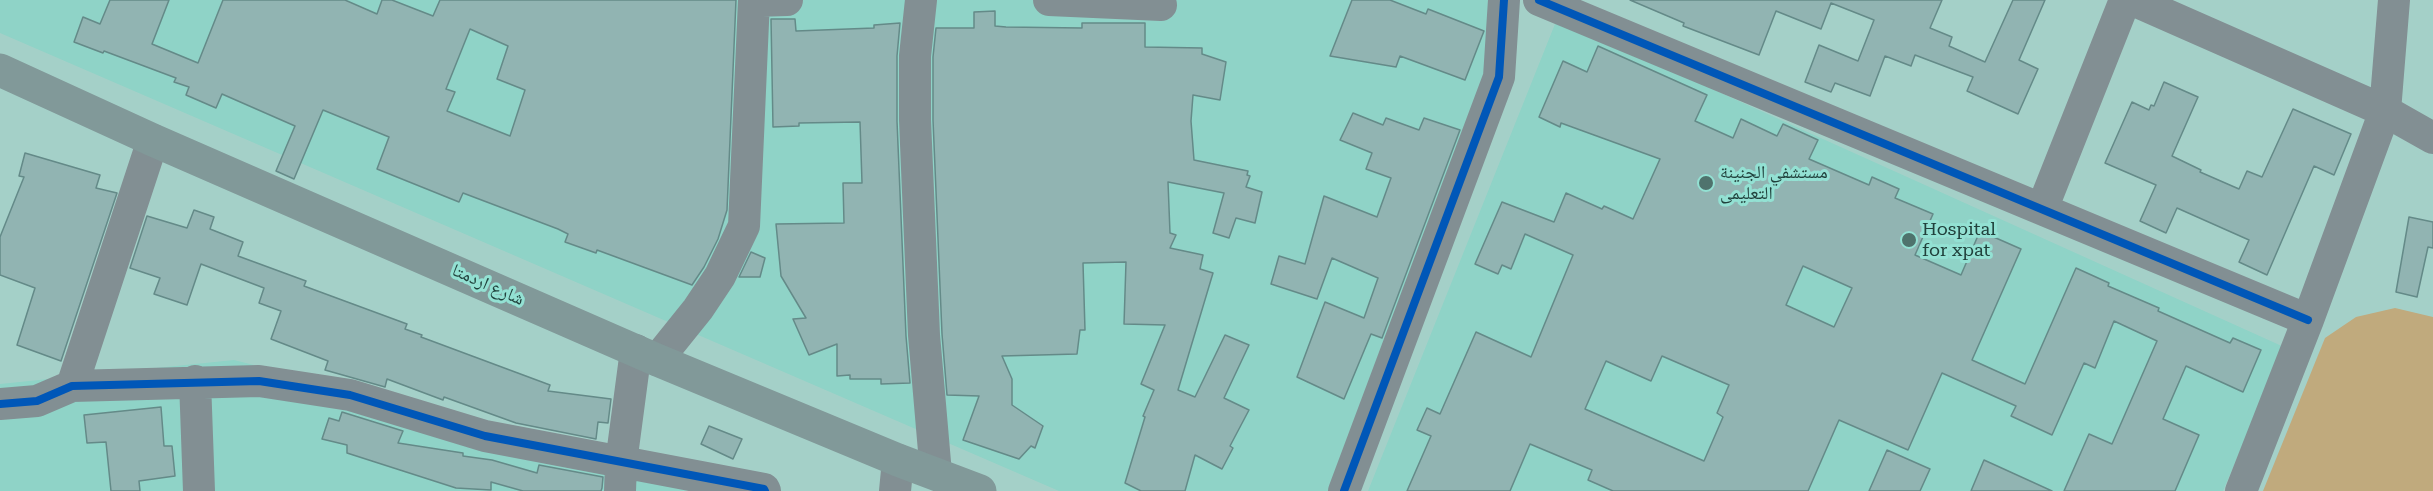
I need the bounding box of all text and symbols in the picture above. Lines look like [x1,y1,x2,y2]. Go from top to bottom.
place label: مستشفي الجنينة التعليمى [1720,162,1828,204]
marker: مستشفي الجنينة التعليمى [1697,174,1715,192]
place label: Hospital for xpat [1922,219,1996,262]
marker: Hospital for xpat [1900,231,1918,249]
street label: شارع اردمتا [449,260,527,310]

